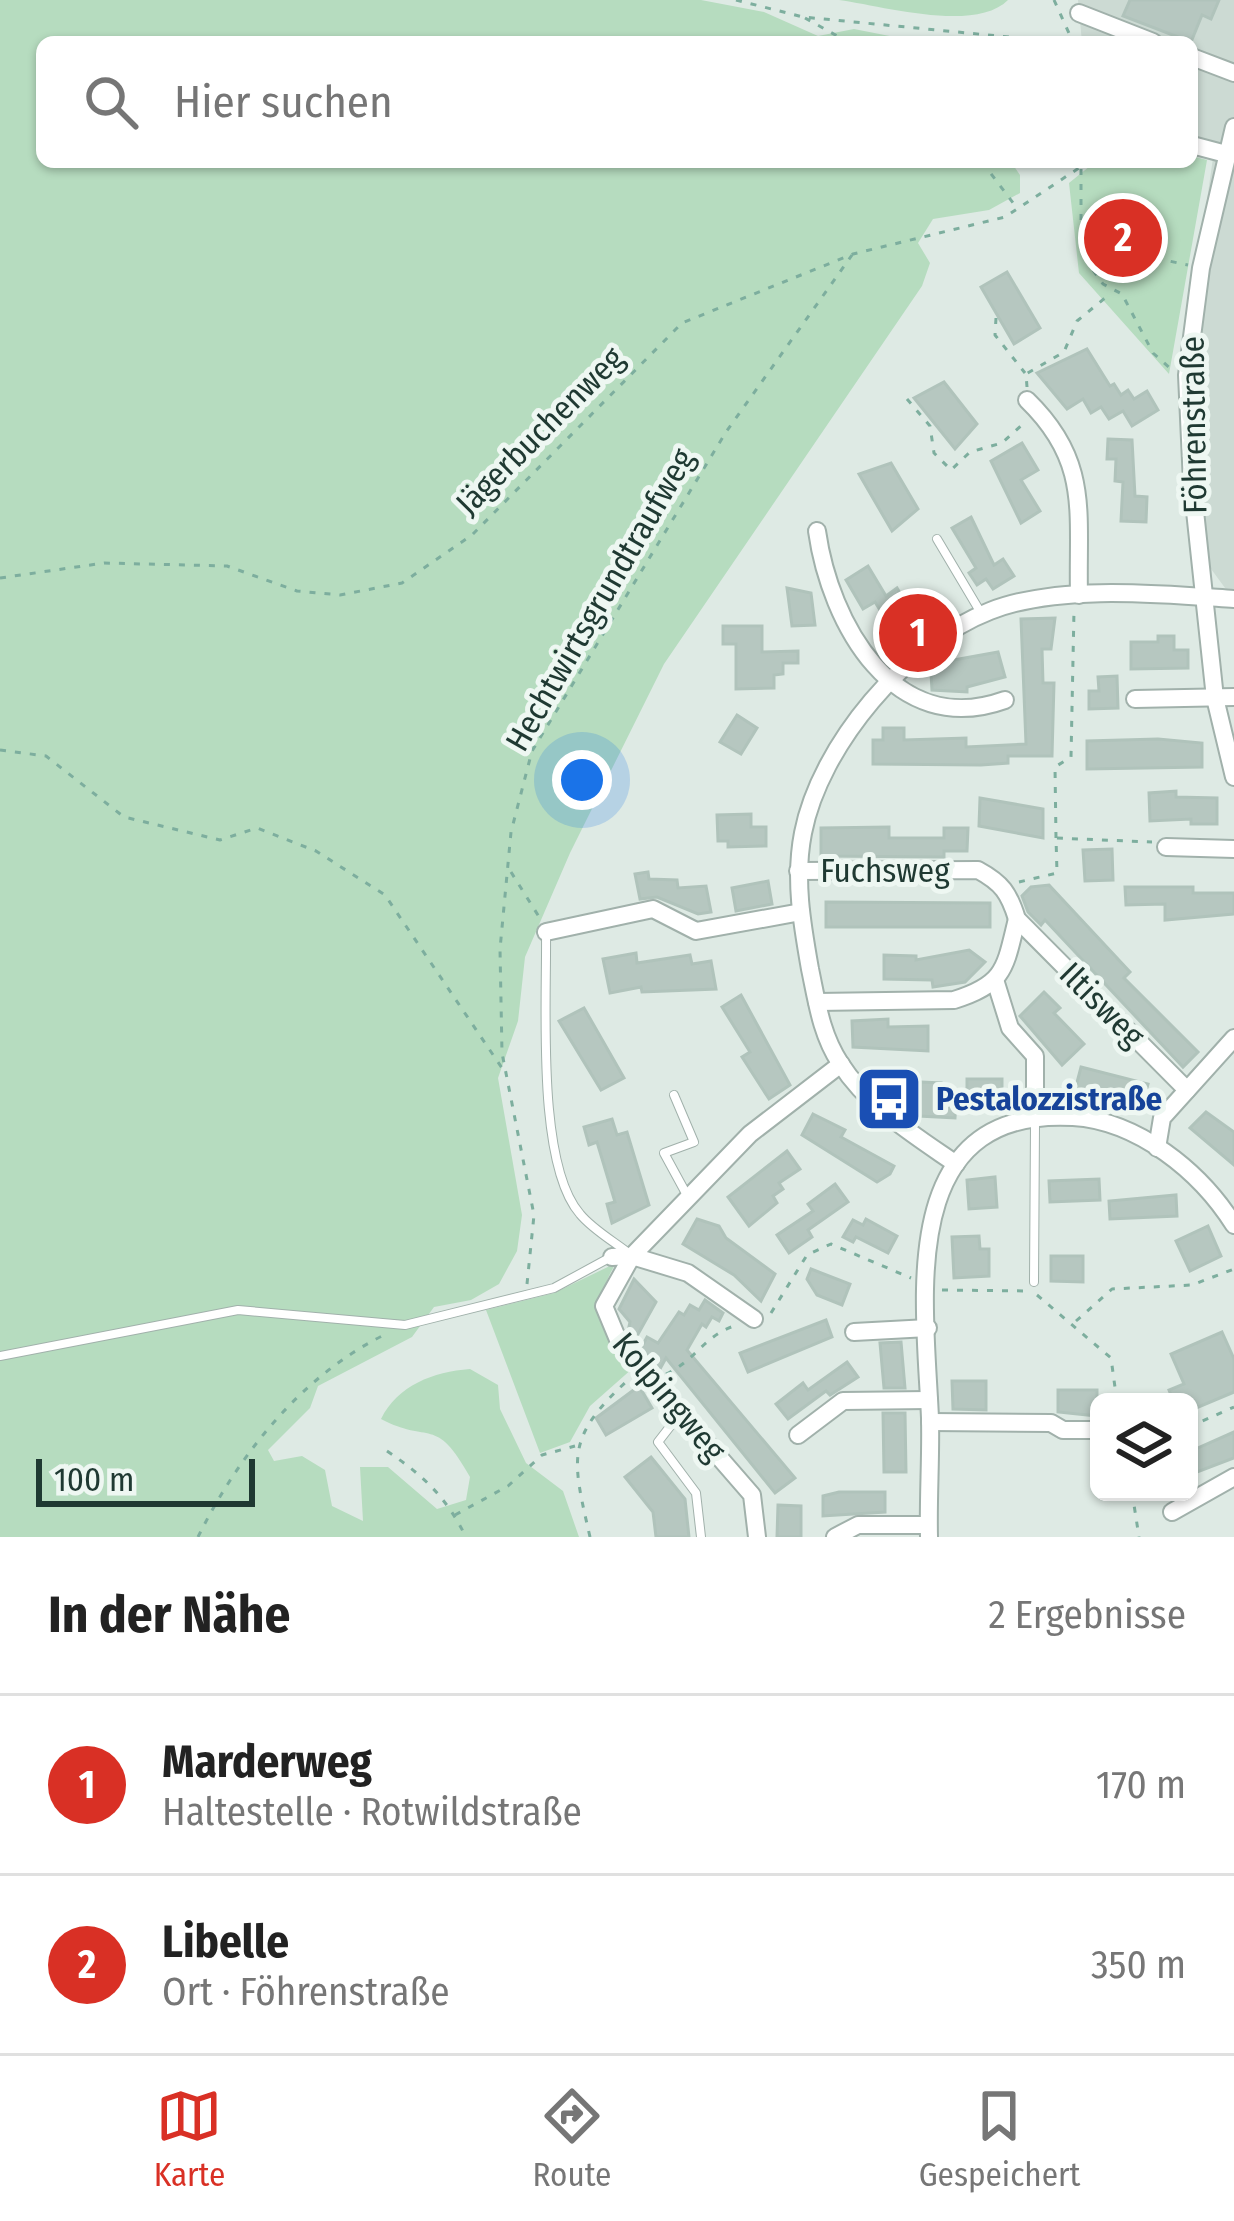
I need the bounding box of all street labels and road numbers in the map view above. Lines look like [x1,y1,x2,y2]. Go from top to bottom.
street label: Föhrenstraße [1172,336,1216,514]
street label: Jägerbuchenweg [448,338,633,523]
street label: Hechtwirtsgrundtraufweg [497,441,703,758]
street label: Fuchsweg [820,851,950,891]
street label: Iltisweg [1051,954,1153,1056]
street label: Kolpingweg [604,1325,735,1470]

